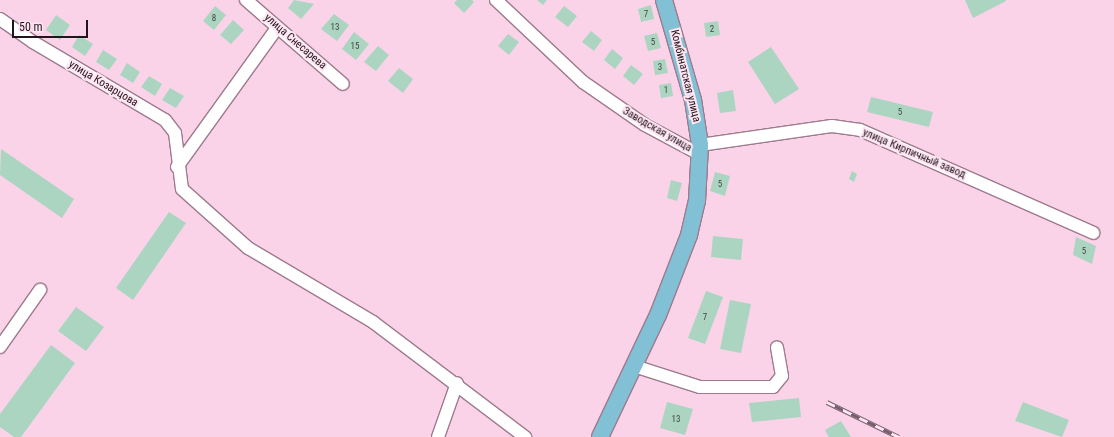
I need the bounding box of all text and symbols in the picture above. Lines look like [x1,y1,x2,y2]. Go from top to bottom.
house number: 7 [644,9,648,19]
street label: улица Снесарева [261,11,329,73]
scale bar [14,12,90,38]
house number: 8 [212,13,216,23]
text: 50 m [19,20,43,34]
house number: 13 [331,22,339,32]
house number: 2 [710,24,714,34]
street label: Комбинатская улица [667,29,703,123]
house number: 5 [651,37,655,47]
house number: 15 [351,41,359,51]
street label: улица Козарцова [66,58,140,110]
house number: 3 [658,62,662,72]
house number: 1 [664,85,668,95]
street label: Заводская улица [620,105,694,155]
house number: 5 [898,107,902,117]
street label: улица Кирпичный завод [860,126,968,182]
house number: 5 [718,179,722,189]
house number: 5 [1082,246,1086,256]
house number: 7 [703,312,707,322]
house number: 13 [672,414,680,424]

